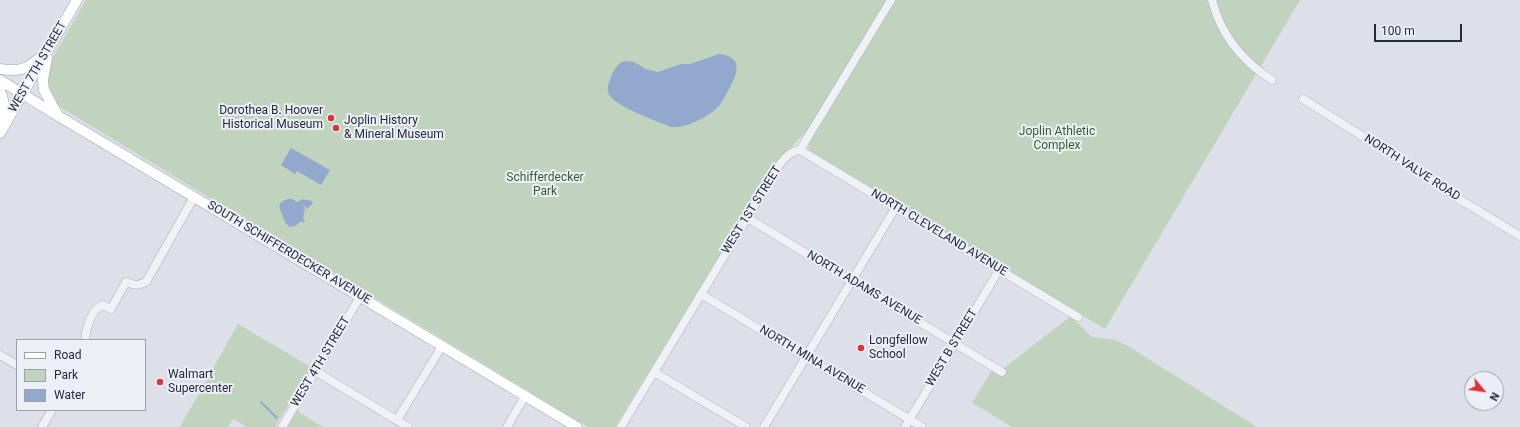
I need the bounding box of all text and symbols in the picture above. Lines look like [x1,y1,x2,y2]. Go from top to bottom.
scale bar [1376,16,1464,42]
street label: WEST 7TH STREET [6,19,70,115]
text: 100 m [1381,24,1415,38]
place label: Dorothea B. Hoover Historical Museum [219,104,323,132]
marker: Dorothea B. Hoover Historical Museum [326,113,336,123]
place label: Joplin History & Mineral Museum [344,114,444,142]
marker: Joplin History & Mineral Museum [331,123,341,133]
park label: Joplin Athletic Complex [1019,125,1095,153]
street label: NORTH VALVE ROAD [1361,132,1463,204]
street label: WEST 1ST STREET [719,163,785,257]
park label: Schifferdecker Park [506,171,584,199]
street label: NORTH CLEVELAND AVENUE [868,186,1010,280]
street label: SOUTH SCHIFFERDECKER AVENUE [205,198,373,308]
street label: NORTH ADAMS AVENUE [804,248,924,328]
street label: WEST B STREET [923,307,981,389]
street label: WEST 4TH STREET [288,314,354,410]
street label: NORTH MINA AVENUE [757,323,867,397]
place label: Longfellow School [869,334,928,362]
legend [16,339,146,411]
marker: Longfellow School [856,343,866,353]
text: Road [54,348,82,362]
text: Park [54,368,78,382]
place label: Walmart Supercenter [168,368,232,396]
north arrow [1464,371,1504,411]
marker: Walmart Supercenter [155,377,165,387]
text: Water [54,388,85,402]
text: N [1486,390,1502,403]

